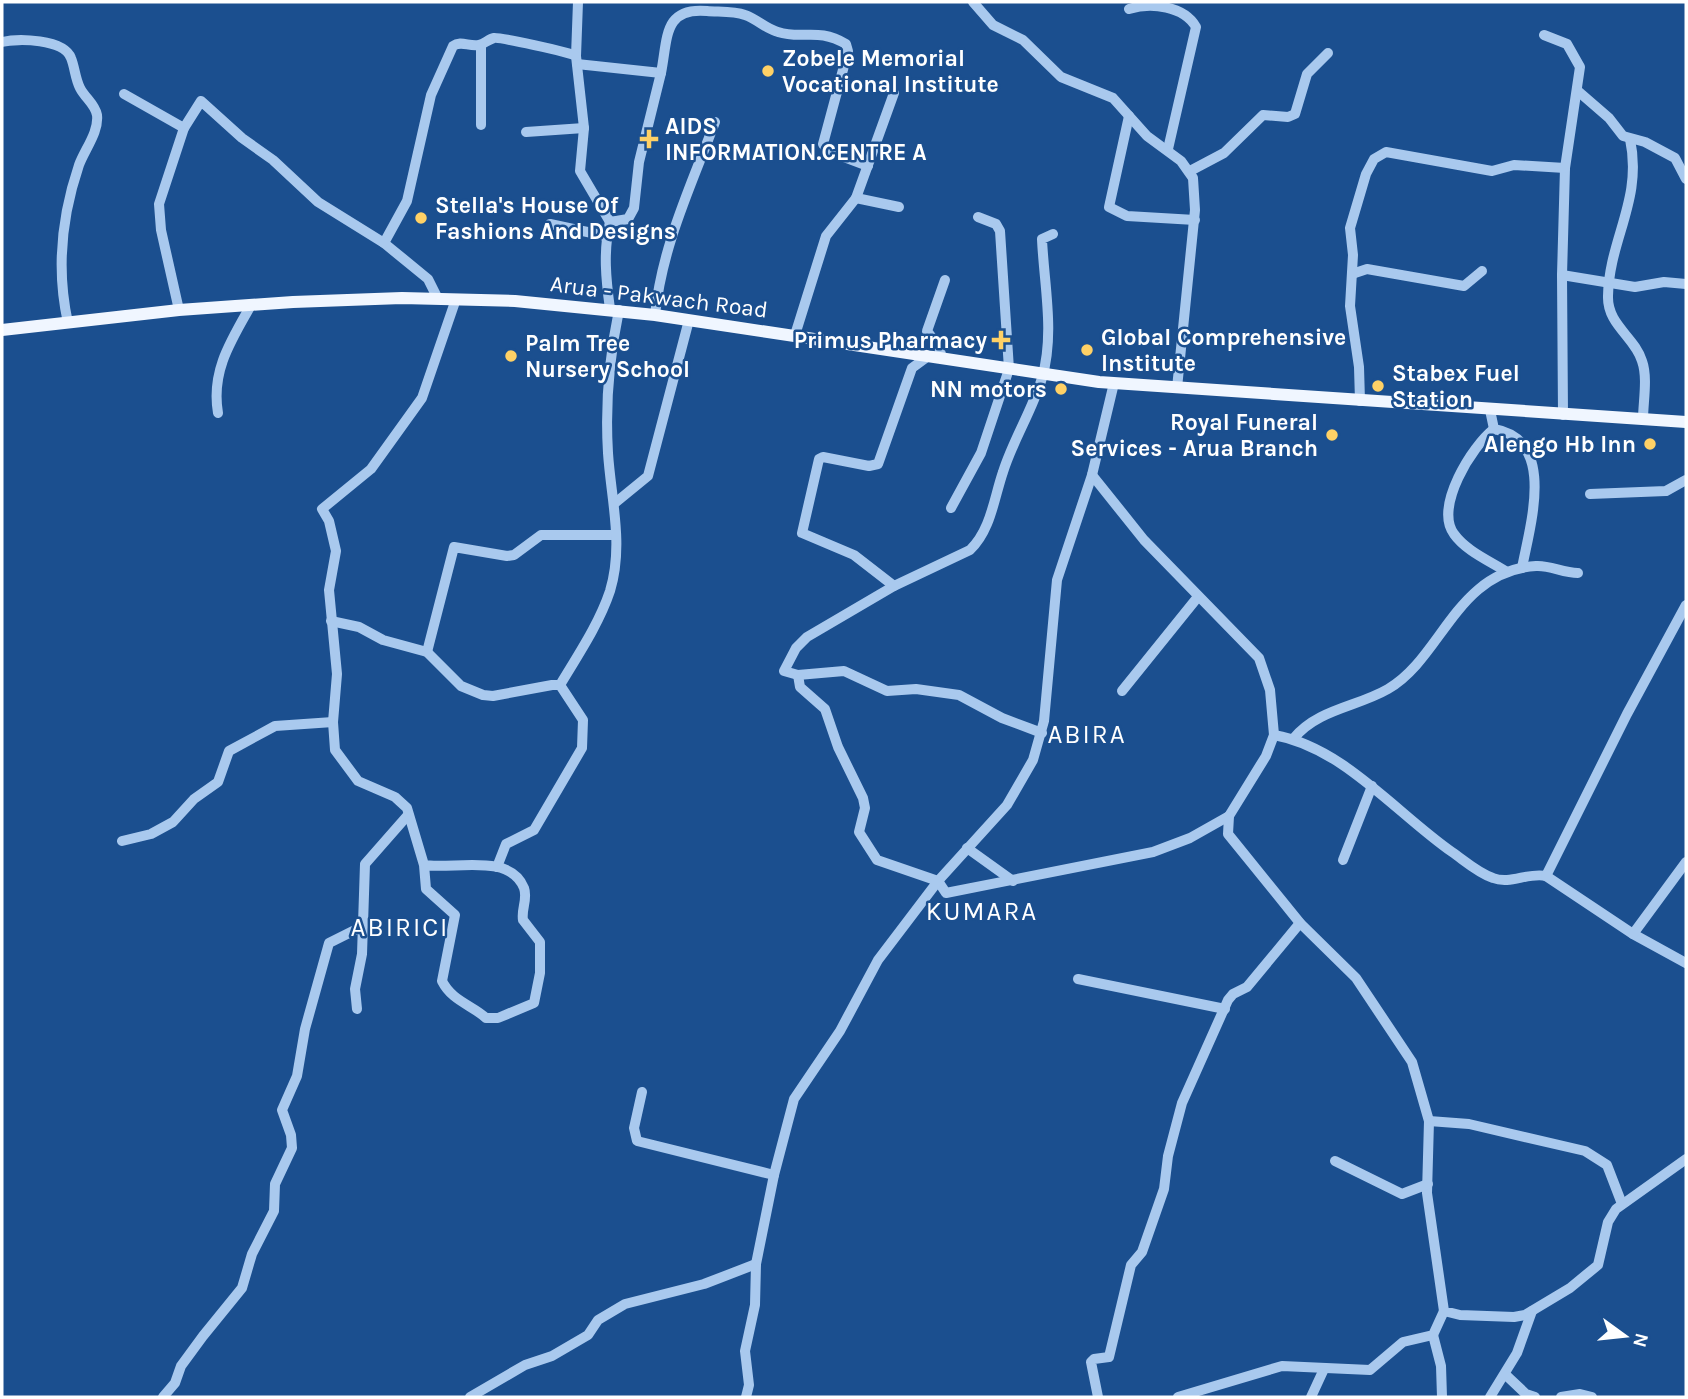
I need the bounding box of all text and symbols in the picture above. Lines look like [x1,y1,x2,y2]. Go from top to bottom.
place label: Zobele Memorial Vocational Institute [782,45,999,98]
marker: Zobele Memorial Vocational Institute [760,63,776,79]
place label: AIDS INFORMATION.CENTRE A [665,113,927,166]
marker: AIDS INFORMATION.CENTRE A [639,129,659,149]
place label: Stella's House Of Fashions And Designs [435,192,676,245]
marker: Stella's House Of Fashions And Designs [413,210,429,226]
street label: Arua - Pakwach Road [549,270,769,324]
place label: Global Comprehensive Institute [1101,324,1346,377]
place label: Primus Pharmacy [794,327,987,354]
place label: Palm Tree Nursery School [525,330,690,383]
marker: Primus Pharmacy [993,332,1009,348]
marker: Global Comprehensive Institute [1079,342,1095,358]
marker: Palm Tree Nursery School [503,348,519,364]
place label: Stabex Fuel Station [1392,360,1520,413]
place label: NN motors [930,376,1047,403]
marker: Stabex Fuel Station [1370,378,1386,394]
marker: NN motors [1053,381,1069,397]
place label: Royal Funeral Services - Arua Branch [1071,409,1318,462]
marker: Royal Funeral Services - Arua Branch [1324,427,1340,443]
place label: Alengo Hb Inn [1484,431,1636,458]
marker: Alengo Hb Inn [1642,436,1658,452]
district label: ABIRA [1047,719,1127,750]
district label: KUMARA [926,896,1038,927]
district label: ABIRICI [351,912,449,943]
north arrow [1590,1301,1660,1371]
text: N [1628,1331,1653,1350]

